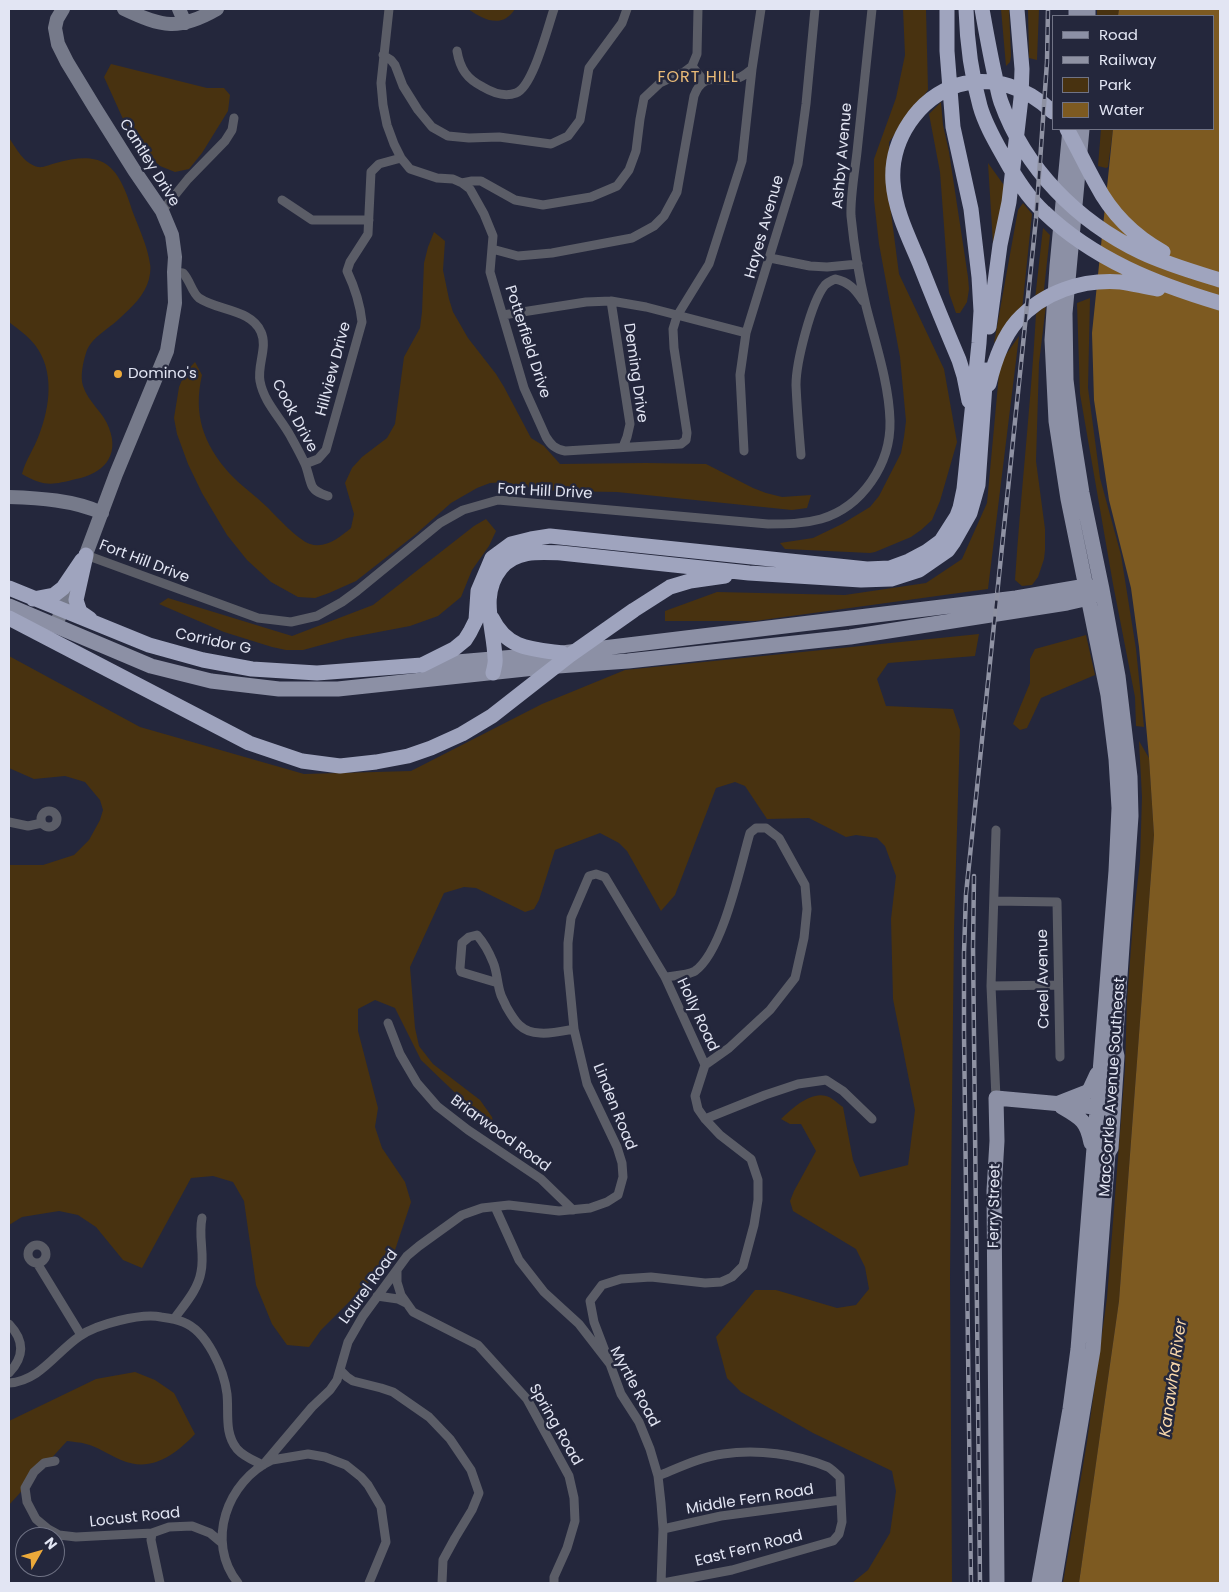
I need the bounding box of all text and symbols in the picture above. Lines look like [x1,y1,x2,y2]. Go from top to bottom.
legend [1052,15,1214,130]
text: Road [1099,24,1138,45]
text: Railway [1099,49,1157,70]
district label: FORT HILL [656,68,740,88]
text: Park [1099,74,1131,95]
text: Water [1099,99,1144,120]
street label: Ashby Avenue [829,102,857,210]
street label: Cantley Drive [115,116,183,210]
street label: Hayes Avenue [742,173,788,281]
street label: Potterfield Drive [500,283,554,401]
street label: Hillview Drive [313,320,355,418]
street label: Deming Drive [619,322,651,424]
place label: Domino's [128,365,197,383]
marker: Domino's [112,368,124,380]
street label: Cook Drive [267,376,321,456]
street label: Fort Hill Drive [497,481,593,503]
street label: Fort Hill Drive [96,537,192,587]
street label: Corridor G [173,625,253,659]
street label: Creel Avenue [1034,929,1054,1029]
street label: Holly Road [672,975,722,1055]
street label: MacCorkle Avenue Southeast [1096,977,1130,1197]
street label: Linden Road [588,1061,640,1153]
street label: Briarwood Road [447,1092,553,1176]
street label: Ferry Street [985,1164,1005,1248]
street label: Laurel Road [336,1246,402,1328]
water label: Kanawha River [1156,1318,1192,1438]
street label: Myrtle Road [605,1344,663,1430]
street label: Spring Road [524,1381,586,1469]
street label: Middle Fern Road [685,1481,815,1519]
street label: Locust Road [89,1504,181,1532]
north arrow [15,1527,65,1577]
street label: East Fern Road [693,1527,805,1571]
text: N [40,1533,62,1554]

